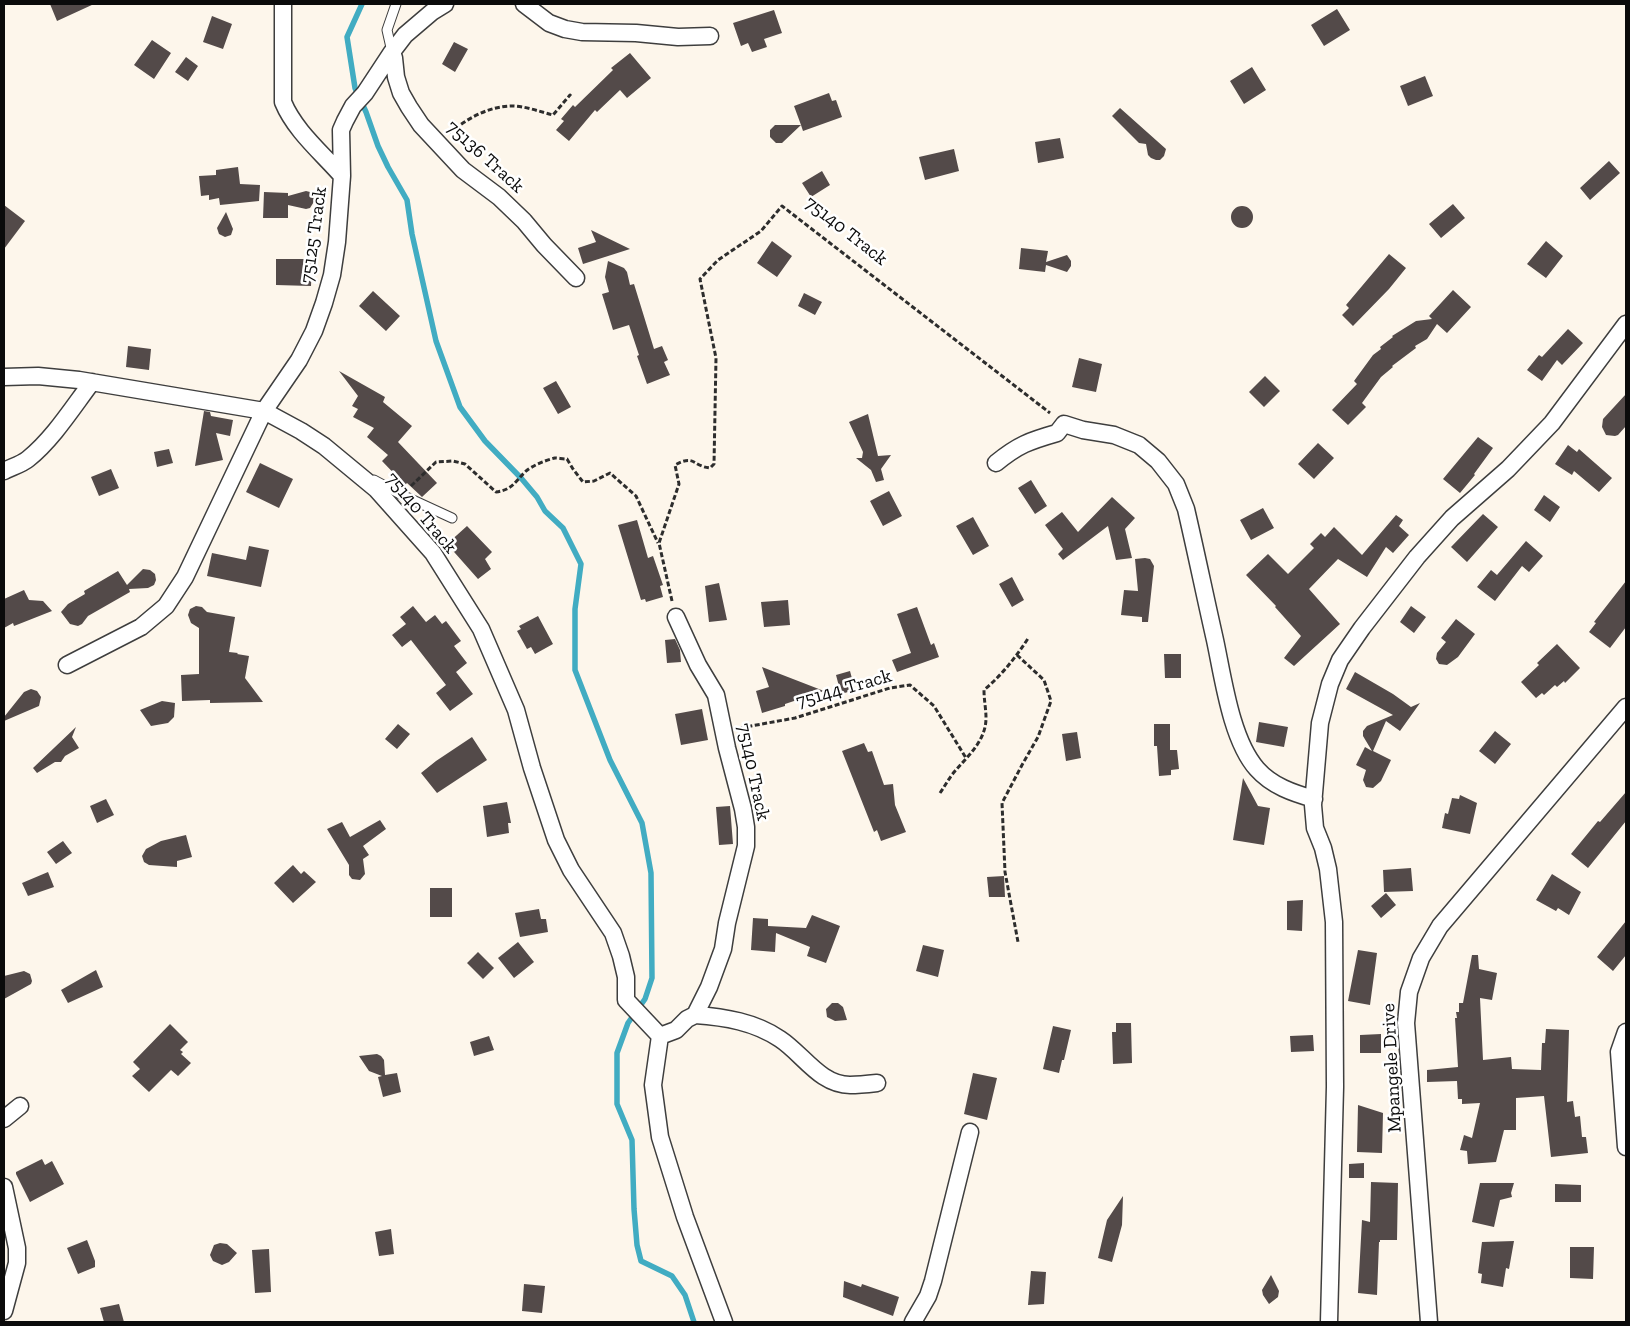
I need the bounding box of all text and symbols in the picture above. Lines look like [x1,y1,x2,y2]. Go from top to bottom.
street label: 75136 Track [441,116,529,198]
street label: 75125 Track [296,185,332,285]
street label: 75140 Track [800,192,892,270]
street label: 75140 Track [381,468,461,558]
street label: 75144 Track [794,665,894,713]
street label: 75140 Track [732,721,774,823]
street label: Mpangele Drive [1377,1003,1407,1133]

